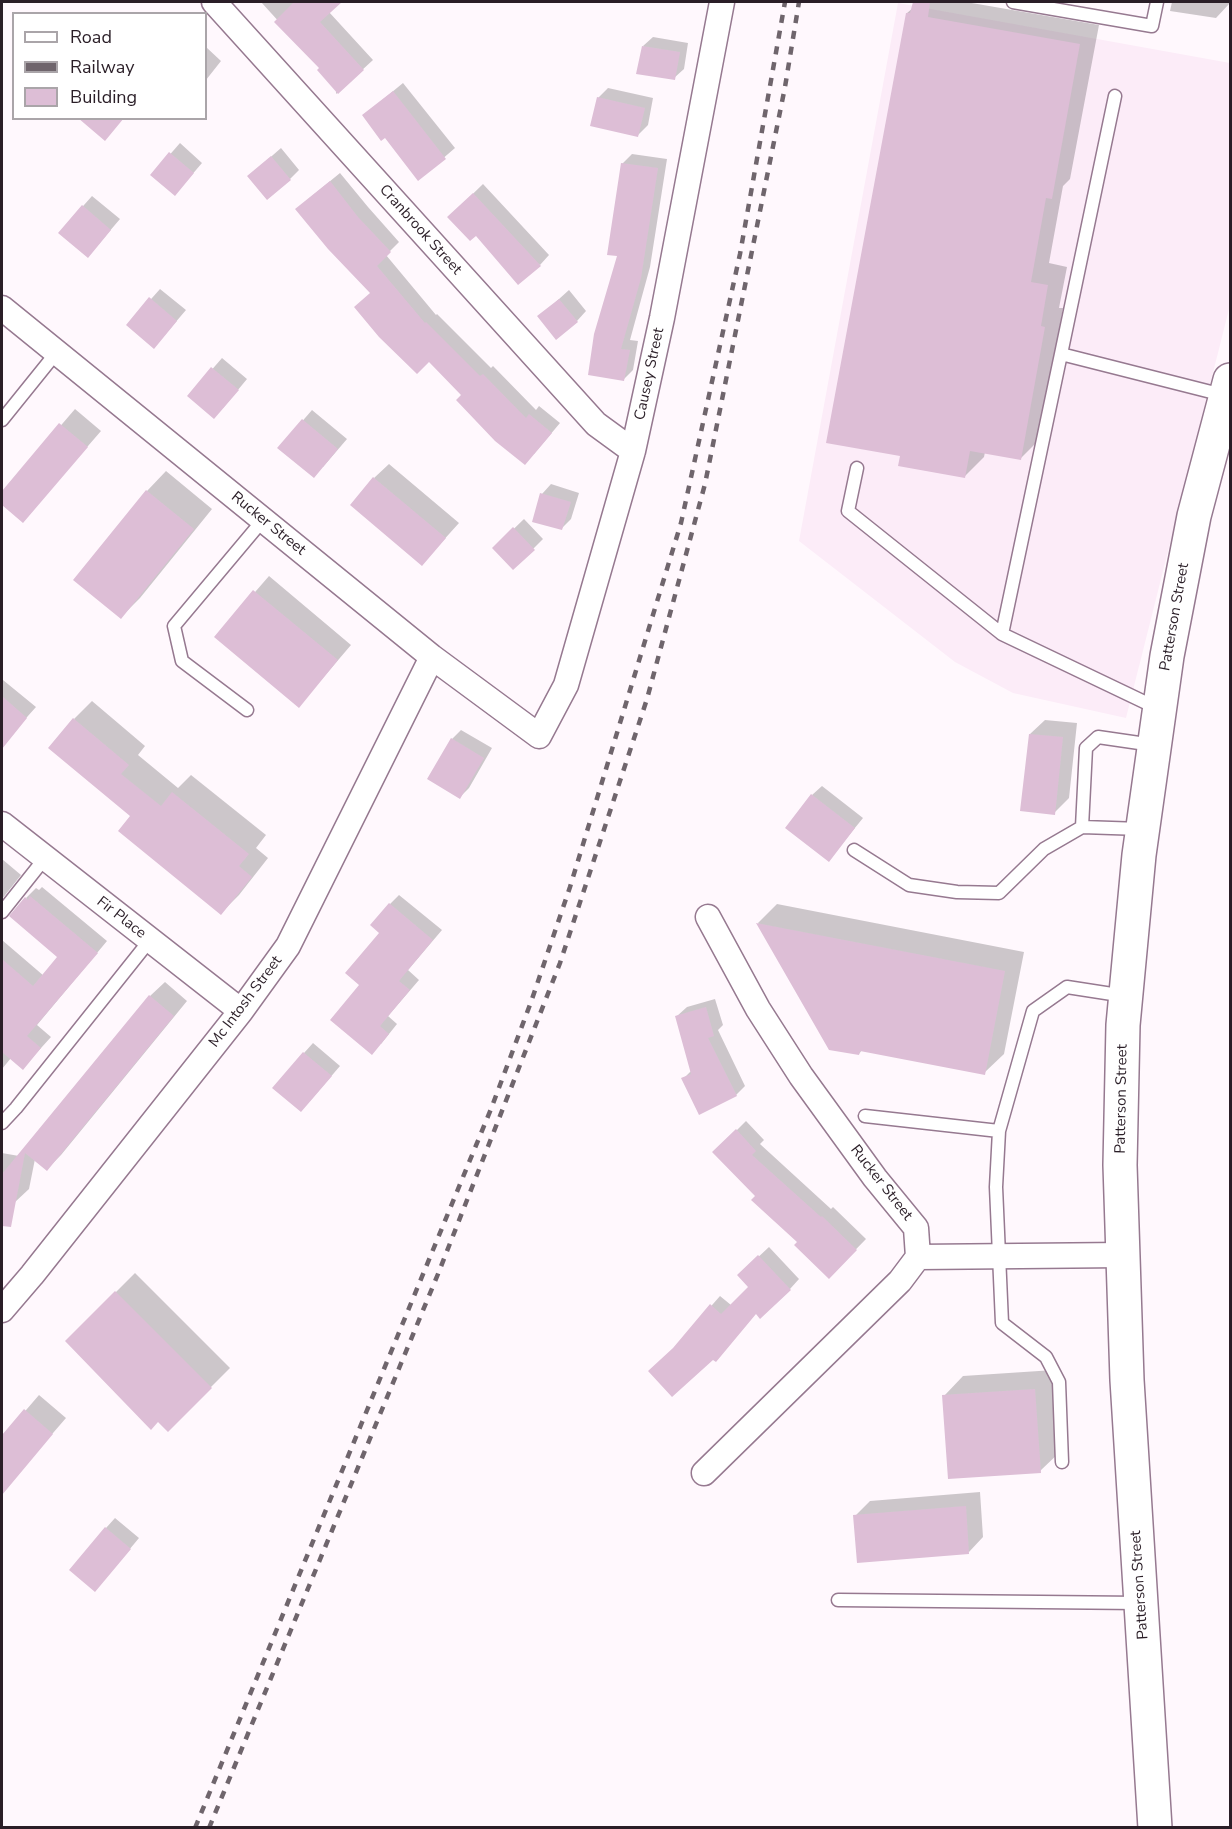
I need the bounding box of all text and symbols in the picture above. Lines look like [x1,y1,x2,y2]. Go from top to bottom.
legend [12,12,207,120]
text: Road [70,25,112,49]
text: Railway [70,55,135,79]
text: Building [70,85,137,109]
street label: Cranbrook Street [375,181,465,279]
street label: Causey Street [631,326,669,422]
street label: Rucker Street [227,488,309,560]
street label: Patterson Street [1157,562,1193,672]
street label: Fir Place [93,893,149,943]
street label: Mc Intosh Street [206,953,286,1051]
street label: Patterson Street [1112,1044,1132,1154]
street label: Rucker Street [846,1142,916,1224]
street label: Patterson Street [1127,1530,1153,1640]

